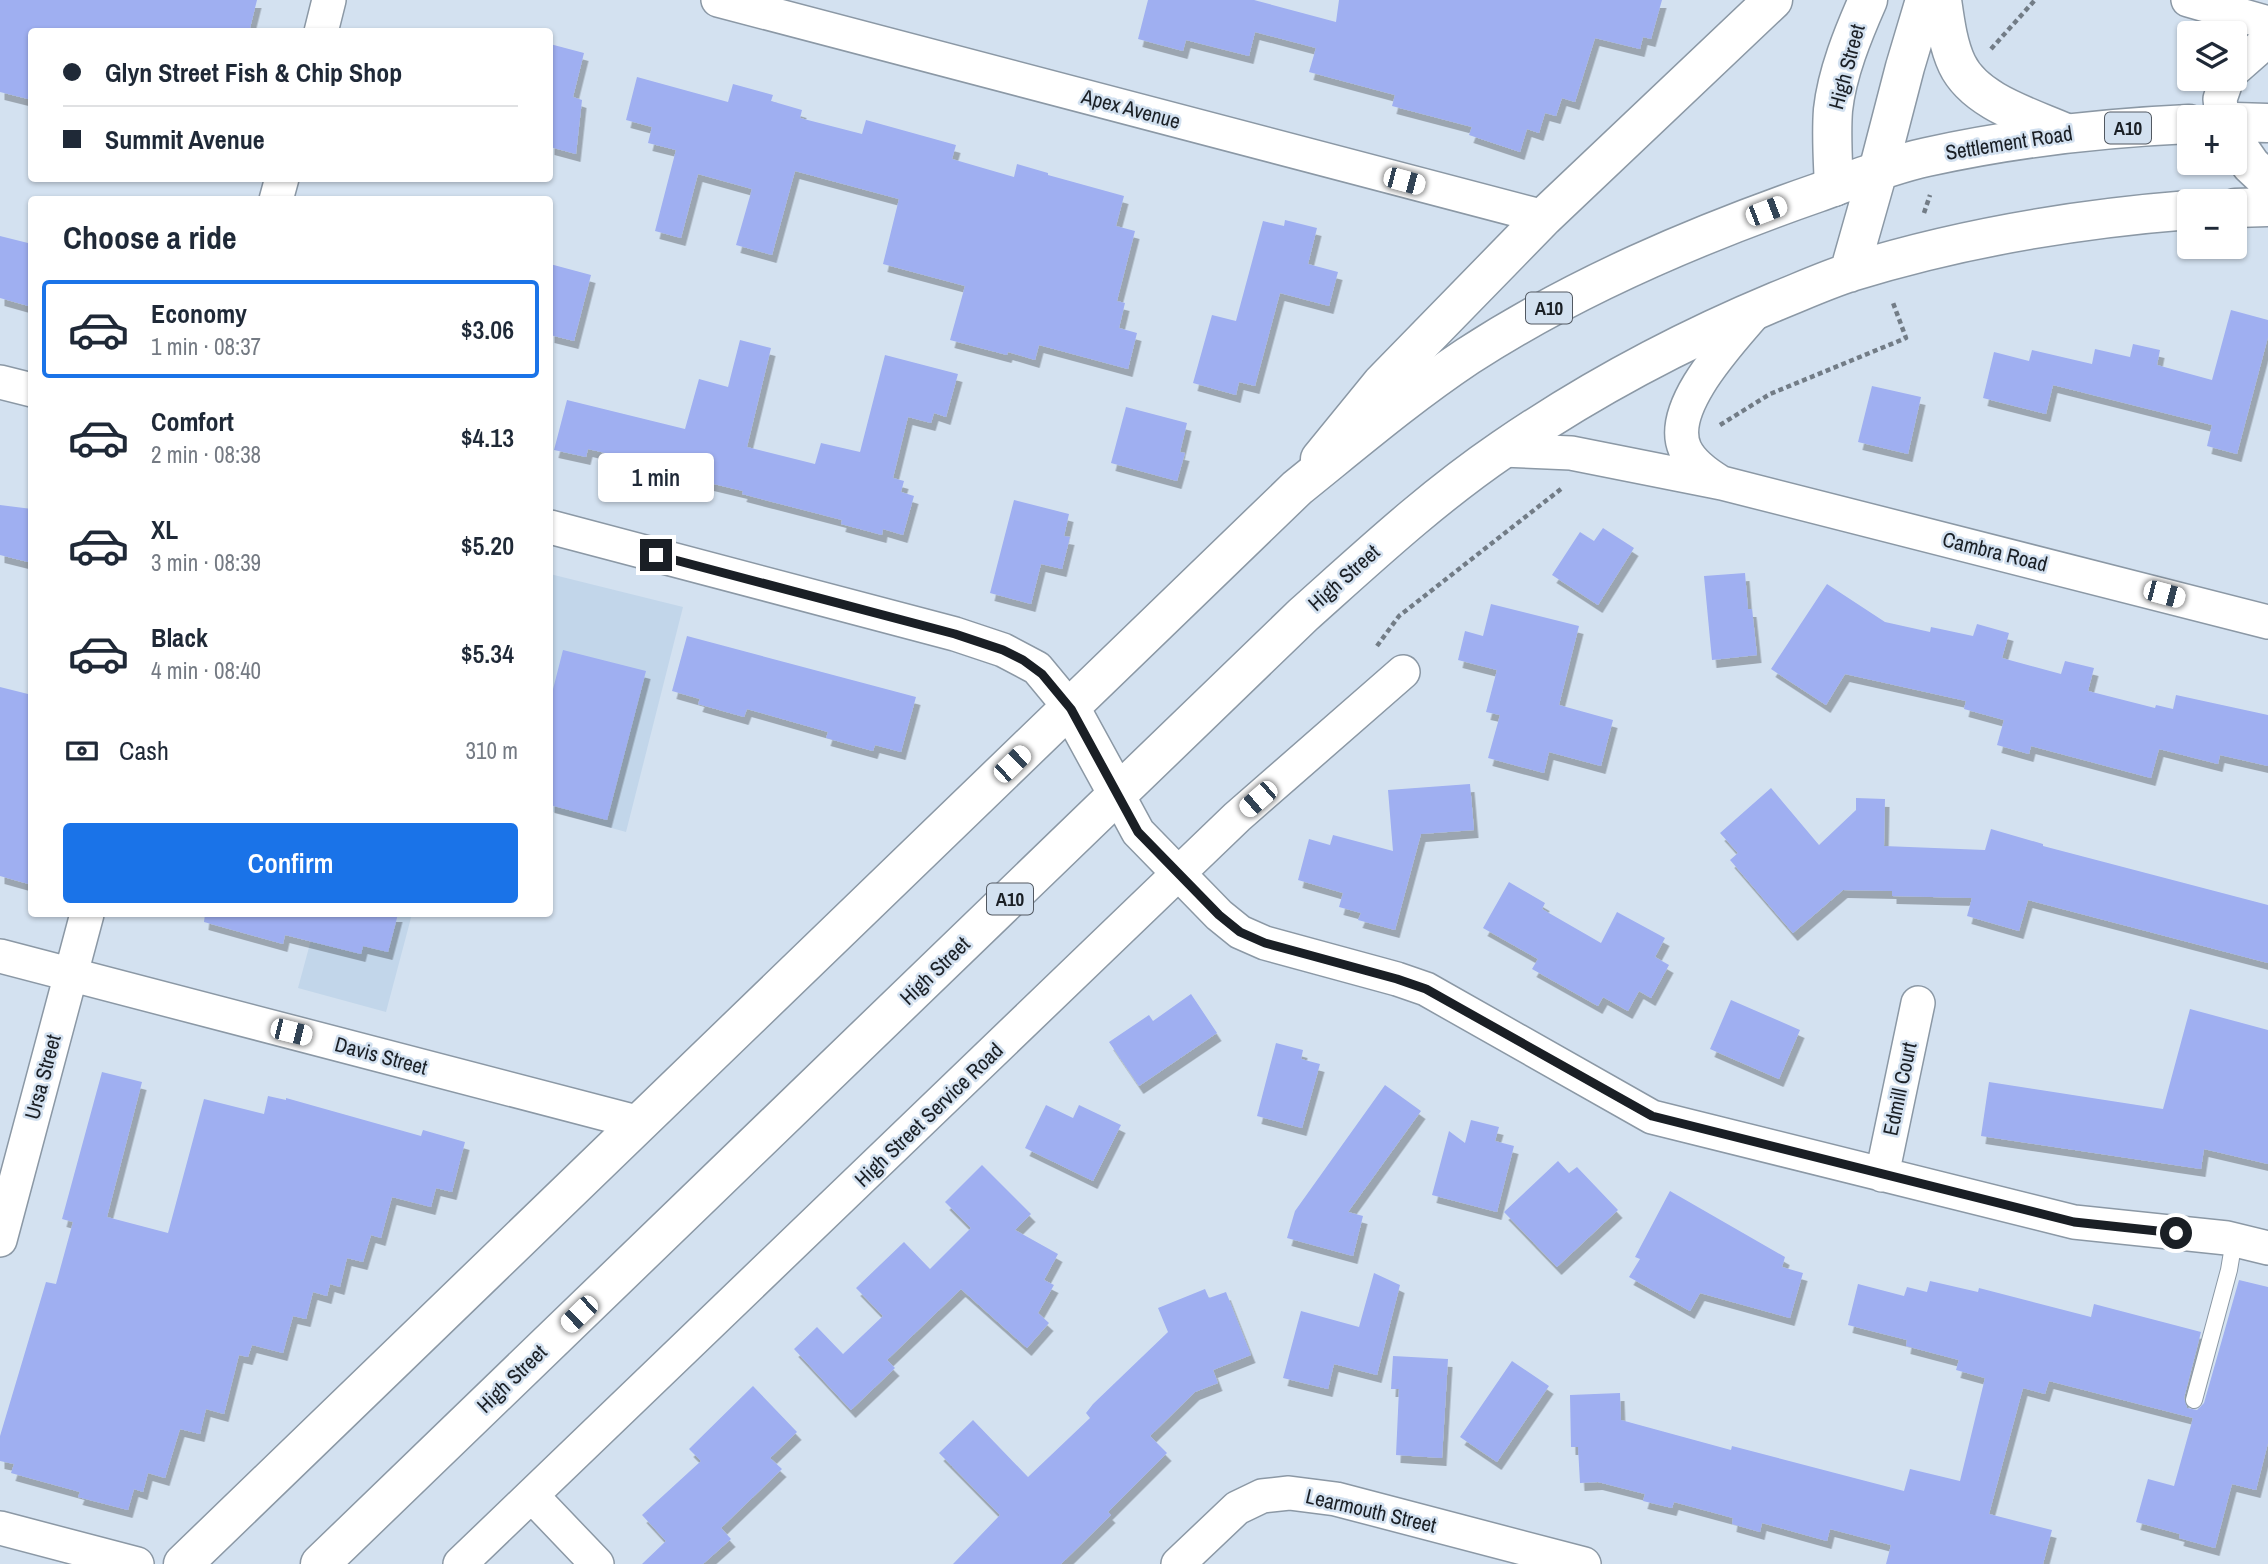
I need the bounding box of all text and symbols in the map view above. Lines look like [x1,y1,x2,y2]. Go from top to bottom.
street label: High Street [1821,21,1872,113]
map controls [2177,21,2247,259]
button: layers [2177,21,2247,91]
text: Glyn Street Fish & Chip Shop [105,55,402,90]
street label: Apex Avenue [1078,81,1184,136]
button: + [2177,105,2247,175]
road number: A10 [2105,112,2151,144]
street label: Settlement Road [1943,118,2075,167]
text: Summit Avenue [105,122,265,157]
car [1381,165,1428,197]
button: − [2177,189,2247,259]
car [1743,194,1790,228]
text: Choose a ride [63,216,237,259]
road number: A10 [1526,292,1572,324]
text: Economy [151,296,247,331]
icon: car [67,298,130,361]
text: $3.06 [461,312,514,347]
text: 1 min · 08:37 [151,331,261,362]
text: Comfort [151,404,234,439]
icon: car [67,406,130,469]
text: $4.13 [461,420,514,455]
text: 2 min · 08:38 [151,439,261,470]
callout: 1 min [598,454,714,503]
text: 1 min [632,462,680,493]
text: XL [151,512,178,547]
icon: car [67,514,130,577]
street label: Cambra Road [1940,524,2051,579]
text: $5.20 [461,528,514,563]
street label: High Street [1302,538,1386,618]
route end [640,539,672,571]
text: 3 min · 08:39 [151,547,261,578]
car [2141,578,2188,610]
text: Black [151,620,208,655]
icon: car [67,622,130,685]
text: $5.34 [461,636,514,671]
text: 4 min · 08:40 [151,655,261,686]
icon: cash [63,732,101,770]
text: Cash [119,733,169,768]
text: 310 m [466,735,518,766]
car [990,742,1035,786]
car [1236,777,1281,821]
button: Confirm [63,823,518,903]
road number: A10 [987,884,1033,914]
street label: High Street [893,930,976,1011]
car [269,1017,314,1047]
street label: Davis Street [332,1029,431,1082]
street label: Ursa Street [17,1031,68,1123]
street label: High Street Service Road [848,1036,1009,1193]
street label: Edmill Court [1875,1039,1924,1138]
route start [2160,1217,2192,1249]
car [557,1292,602,1336]
street label: High Street [470,1338,553,1419]
street label: Learmouth Street [1303,1481,1439,1540]

